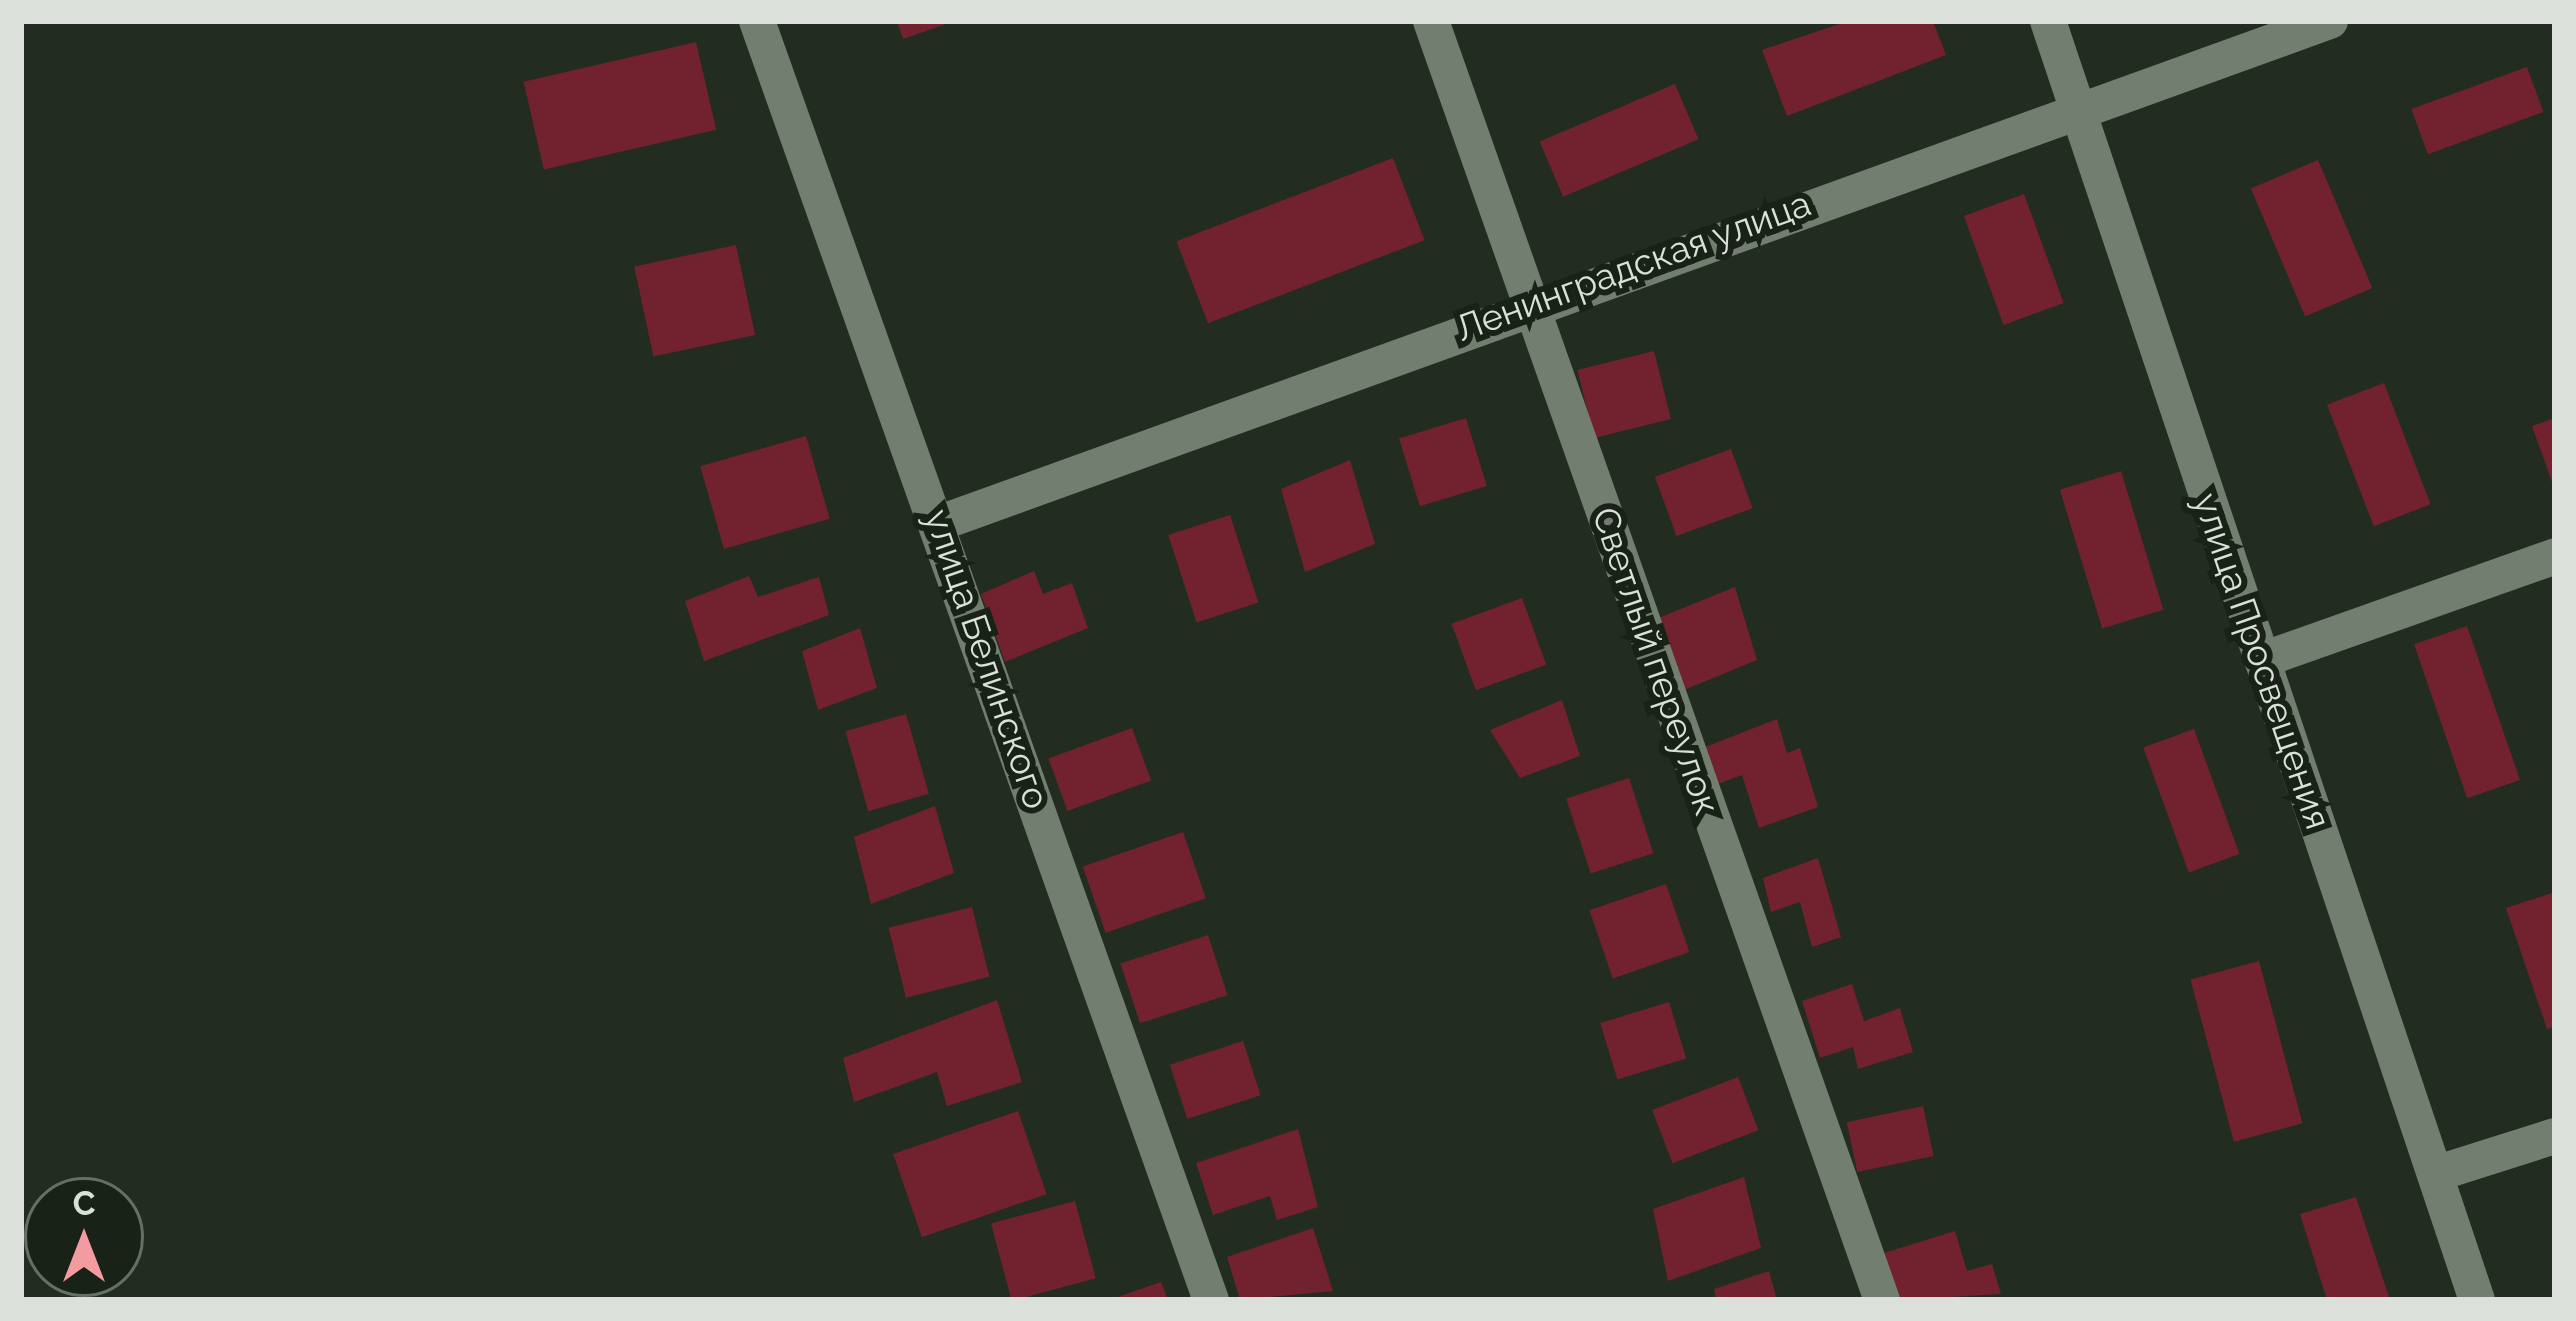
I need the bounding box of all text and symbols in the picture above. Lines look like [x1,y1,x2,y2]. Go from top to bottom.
street label: Ленинградская улица [1449,181,1817,351]
street label: улица Просвещения [2184,487,2340,835]
street label: Светлый переулок [1583,502,1729,820]
street label: улица Белинского [916,504,1058,814]
north arrow [24,1177,144,1297]
text: С [73,1184,95,1223]

